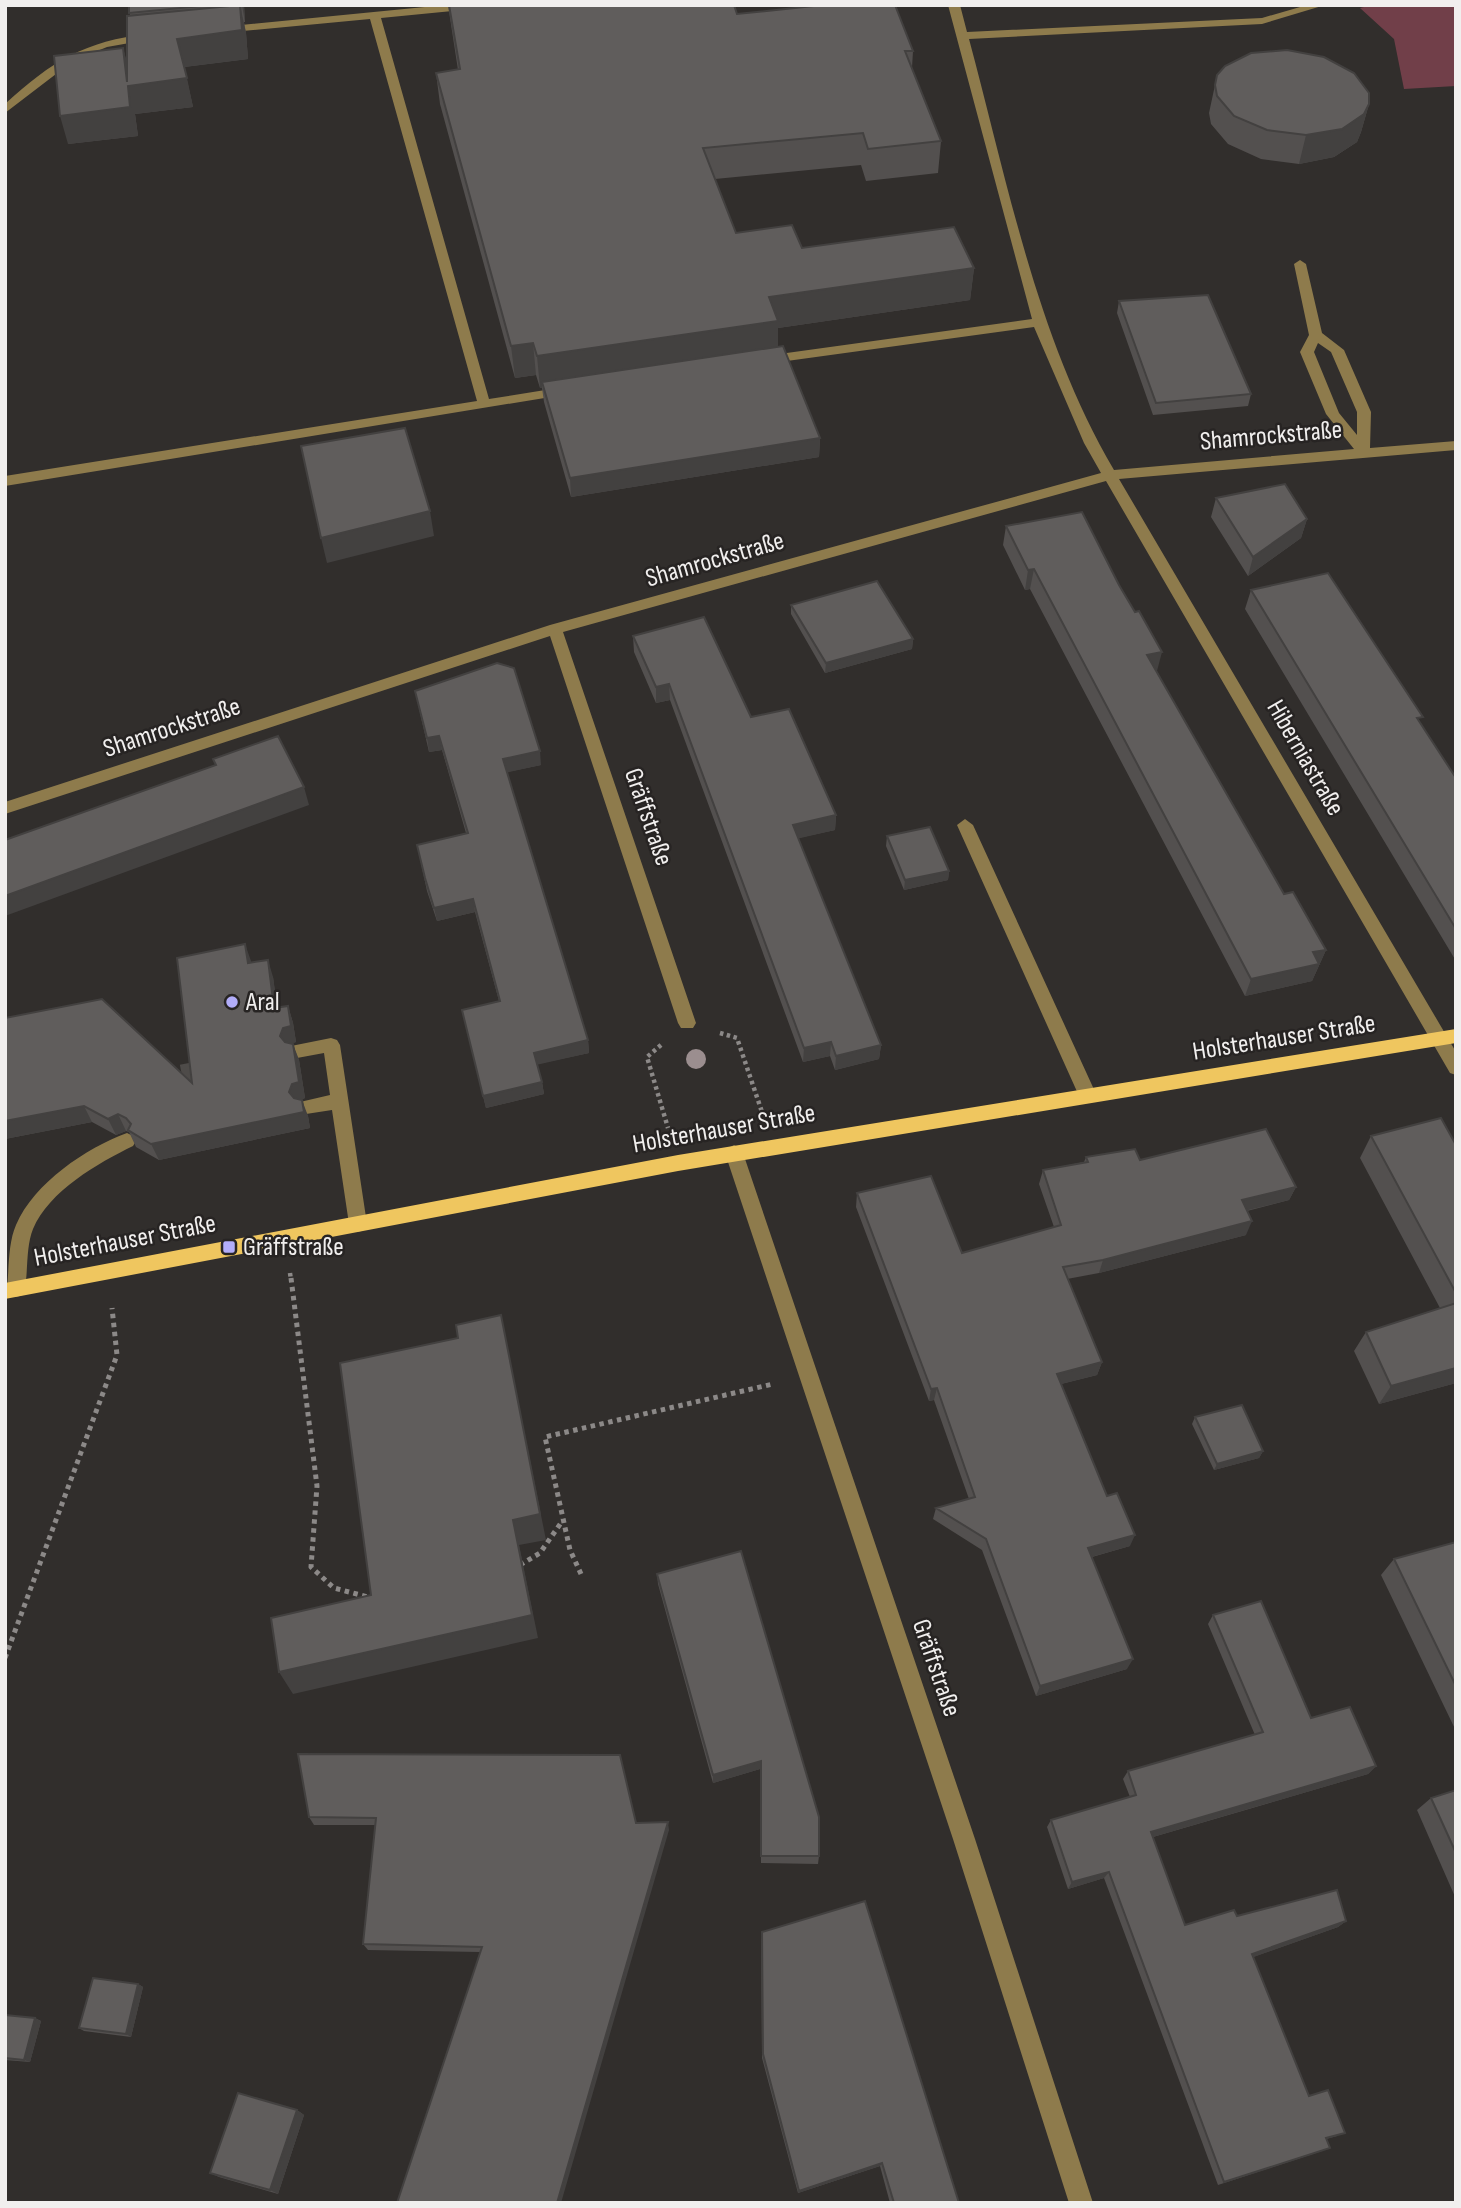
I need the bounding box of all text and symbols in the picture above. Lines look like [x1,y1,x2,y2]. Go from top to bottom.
street label: Shamrockstraße [1199,414,1343,458]
street label: Shamrockstraße [642,525,788,595]
street label: Shamrockstraße [99,691,245,765]
street label: Hiberniastraße [1259,695,1351,821]
street label: Gräffstraße [617,764,679,870]
place label: Aral [245,987,280,1018]
marker: Aral [224,994,240,1010]
street label: Holsterhauser Straße [1190,1008,1378,1068]
street label: Holsterhauser Straße [630,1098,818,1160]
street label: Holsterhauser Straße [31,1208,219,1274]
place label: Gräffstraße [243,1232,344,1263]
marker: Gräffstraße [221,1239,237,1255]
street label: Gräffstraße [905,1615,967,1721]

